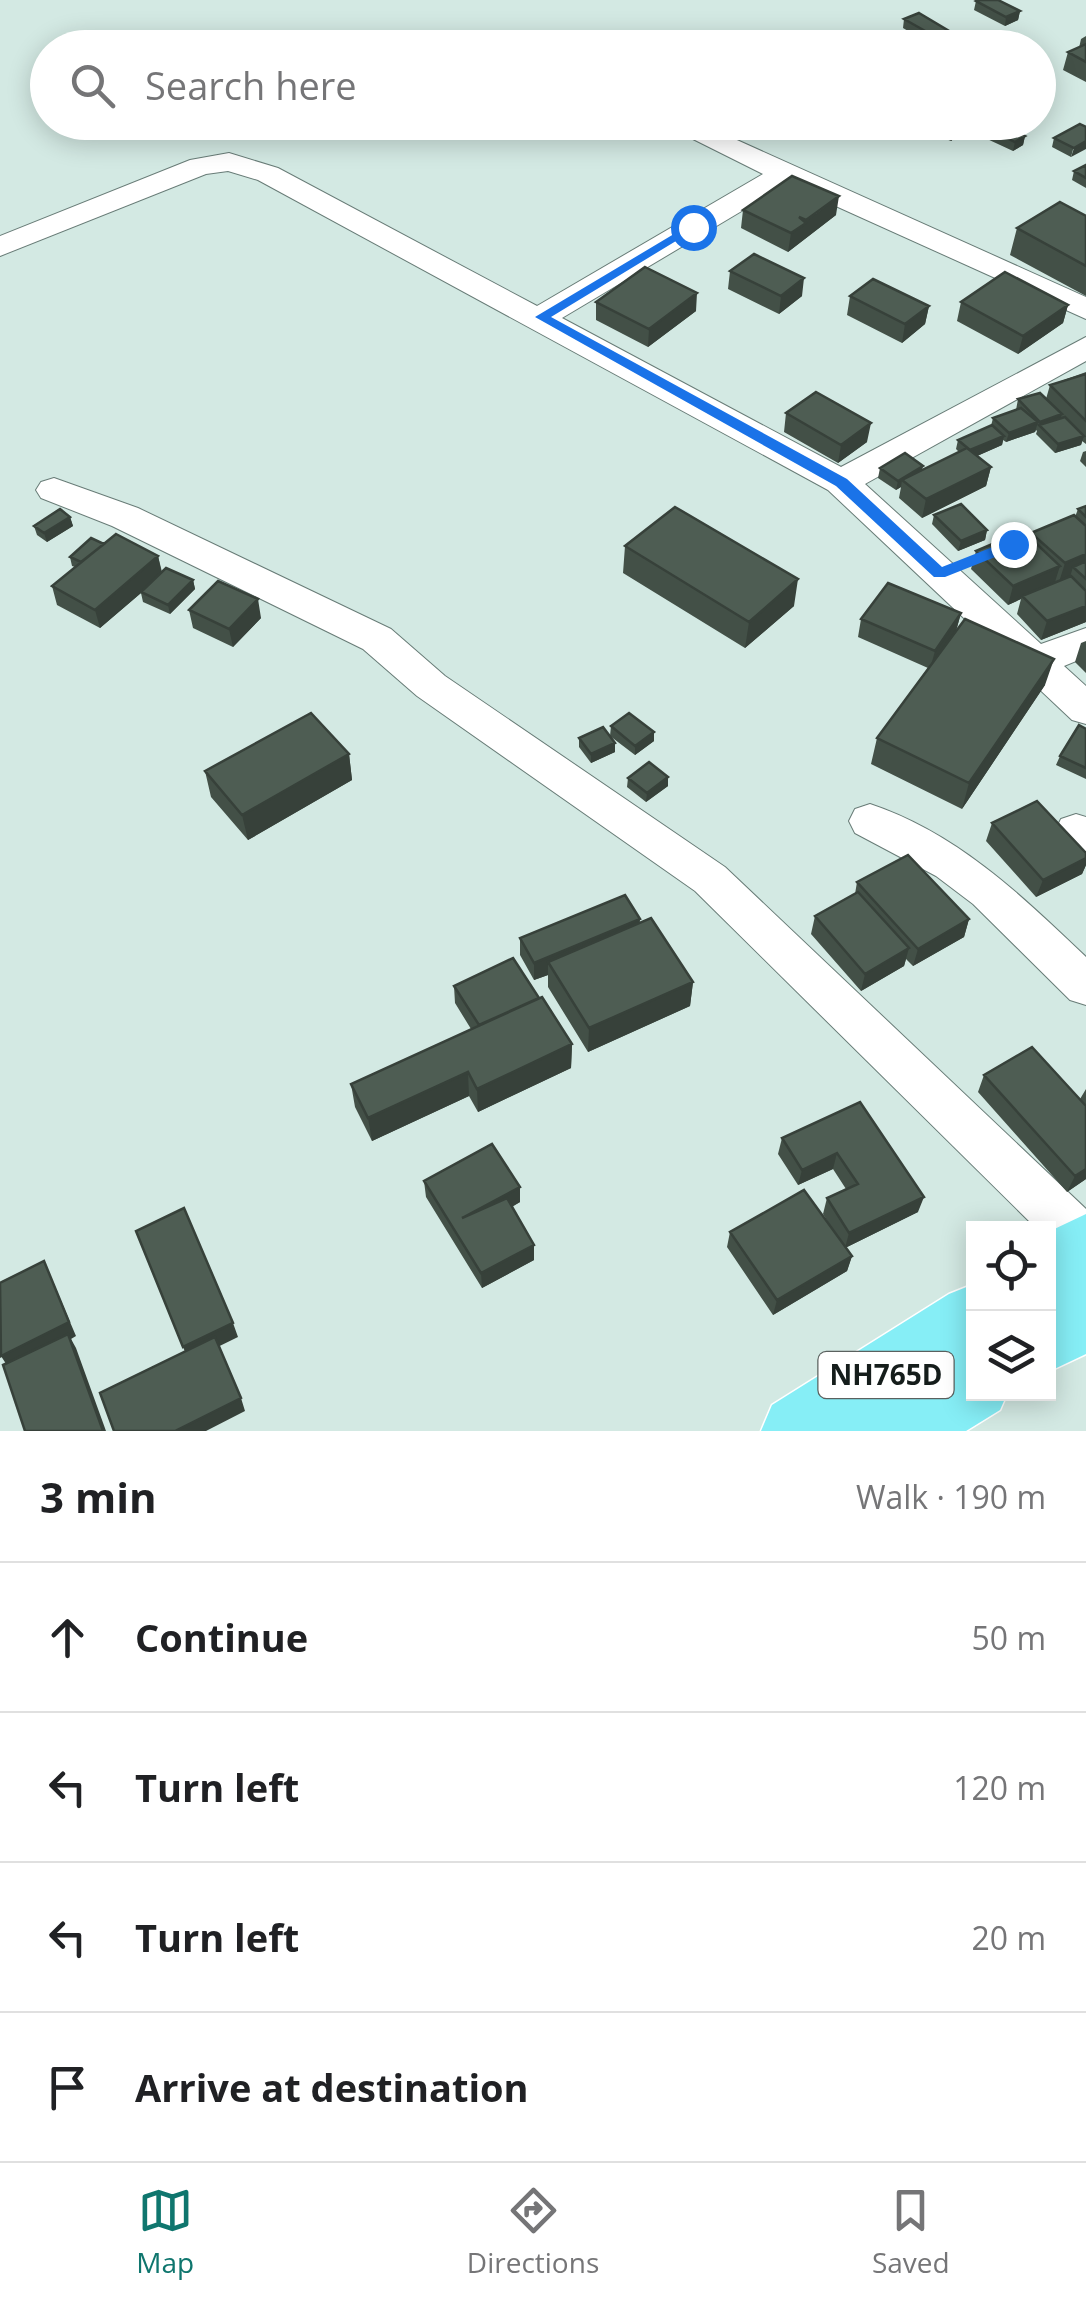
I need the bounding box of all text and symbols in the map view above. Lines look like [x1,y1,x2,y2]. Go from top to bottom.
search box [30,30,1056,140]
icon: search [65,58,120,113]
text: Search here [145,59,357,111]
route start [671,205,717,251]
route end [991,522,1037,568]
map controls [966,1221,1056,1401]
button: locate [966,1221,1056,1311]
button: layers [966,1311,1056,1401]
road number: NH765D [818,1352,954,1398]
text: 3 min [40,1468,157,1525]
text: Walk · 190 m [856,1475,1046,1518]
icon: ahead [40,1610,95,1665]
text: Continue [135,1611,308,1663]
text: 50 m [971,1616,1046,1659]
icon: left [40,1760,95,1815]
text: Turn left [135,1761,299,1813]
text: 120 m [953,1766,1046,1809]
icon: left [40,1910,95,1965]
text: Turn left [135,1911,299,1963]
text: 20 m [971,1916,1046,1959]
icon: arrive [40,2060,95,2115]
text: Arrive at destination [135,2061,529,2113]
tab: Map [136,2183,194,2281]
tab: Directions [467,2183,599,2281]
tab: Saved [872,2183,950,2281]

